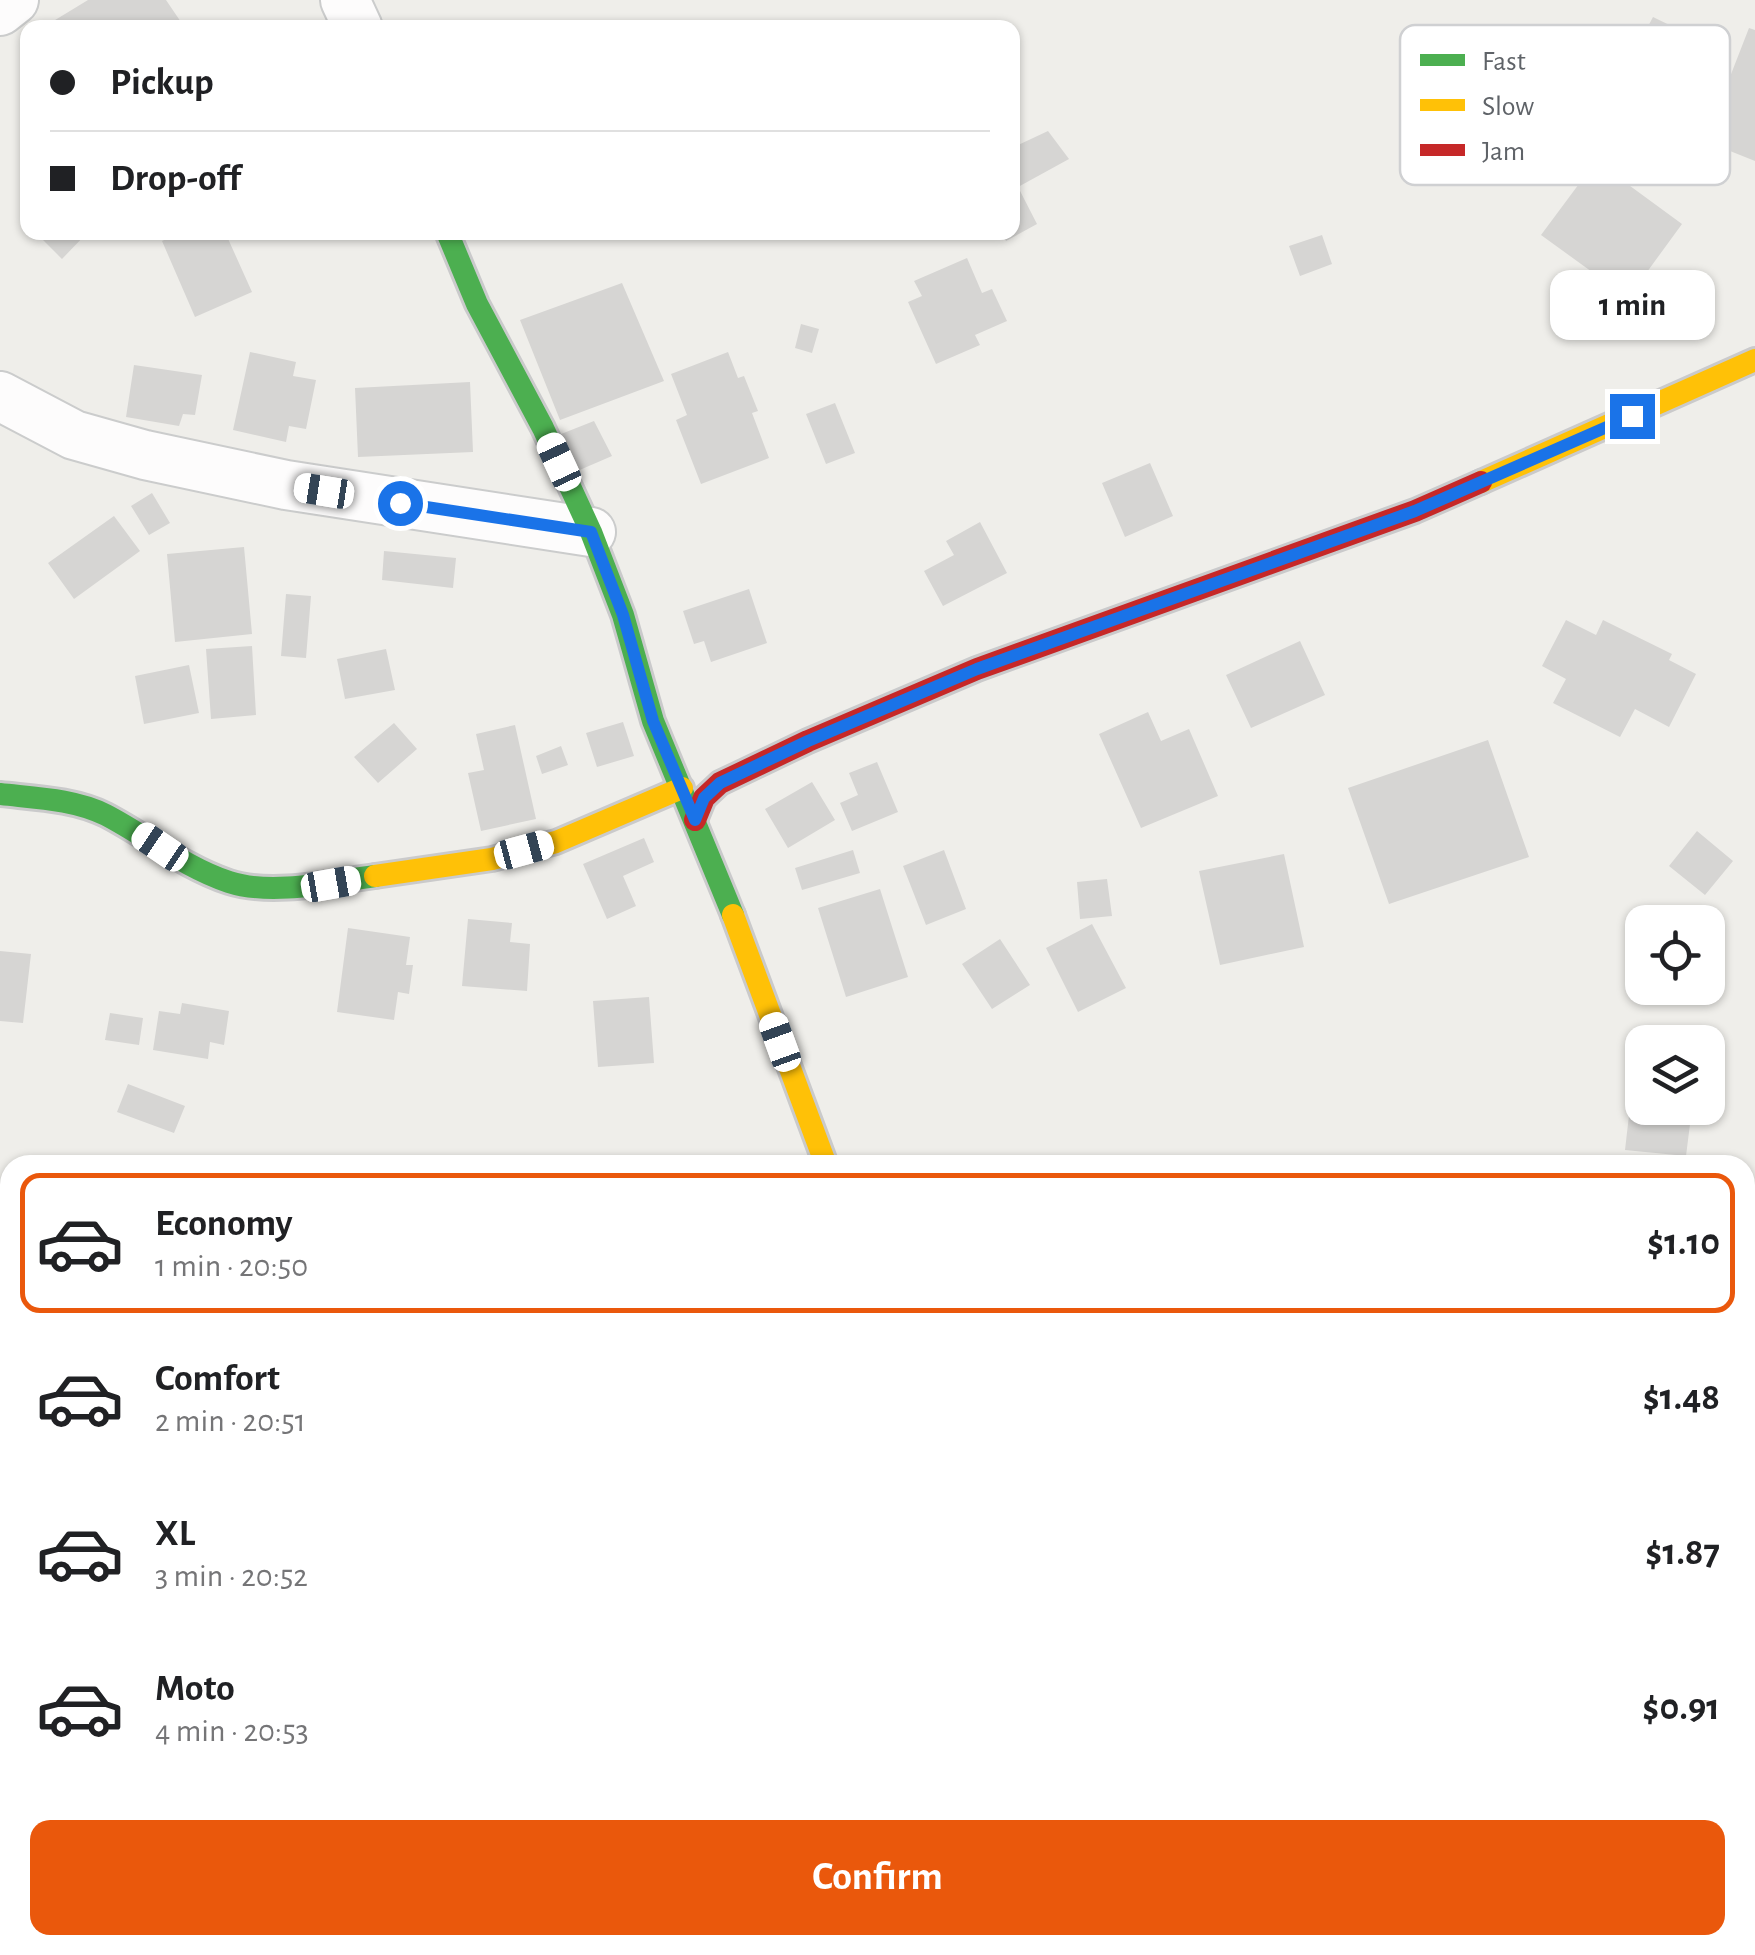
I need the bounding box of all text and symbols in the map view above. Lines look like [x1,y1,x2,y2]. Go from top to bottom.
legend [1400,25,1730,185]
text: Fast [1482,48,1526,76]
text: Pickup [110,64,214,102]
text: Slow [1482,93,1534,121]
text: Jam [1482,138,1525,166]
text: Drop-off [110,160,241,198]
callout: 1 min [1550,271,1714,341]
text: 1 min [1599,289,1666,321]
route end [1610,394,1655,439]
car [533,428,585,496]
car [292,471,356,511]
route start [378,481,423,526]
car [127,818,193,876]
car [491,828,557,872]
car [299,864,363,904]
map controls [1625,905,1725,1125]
button: locate [1625,905,1725,1005]
car [756,1009,804,1075]
button: layers [1625,1025,1725,1125]
icon: car [35,1198,125,1288]
text: Economy [155,1205,293,1243]
text: $1.10 [1647,1224,1720,1262]
text: 1 min · 20:50 [155,1250,308,1282]
icon: car [35,1353,125,1443]
text: Comfort [155,1360,280,1398]
text: $1.48 [1643,1379,1720,1417]
text: 2 min · 20:51 [155,1405,306,1437]
icon: car [35,1508,125,1598]
text: XL [155,1515,195,1553]
text: $1.87 [1645,1534,1720,1572]
text: 3 min · 20:52 [155,1560,308,1592]
icon: car [35,1663,125,1753]
text: Moto [155,1670,235,1708]
text: $0.91 [1642,1689,1720,1727]
text: 4 min · 20:53 [155,1715,309,1747]
button: Confirm [30,1820,1725,1935]

